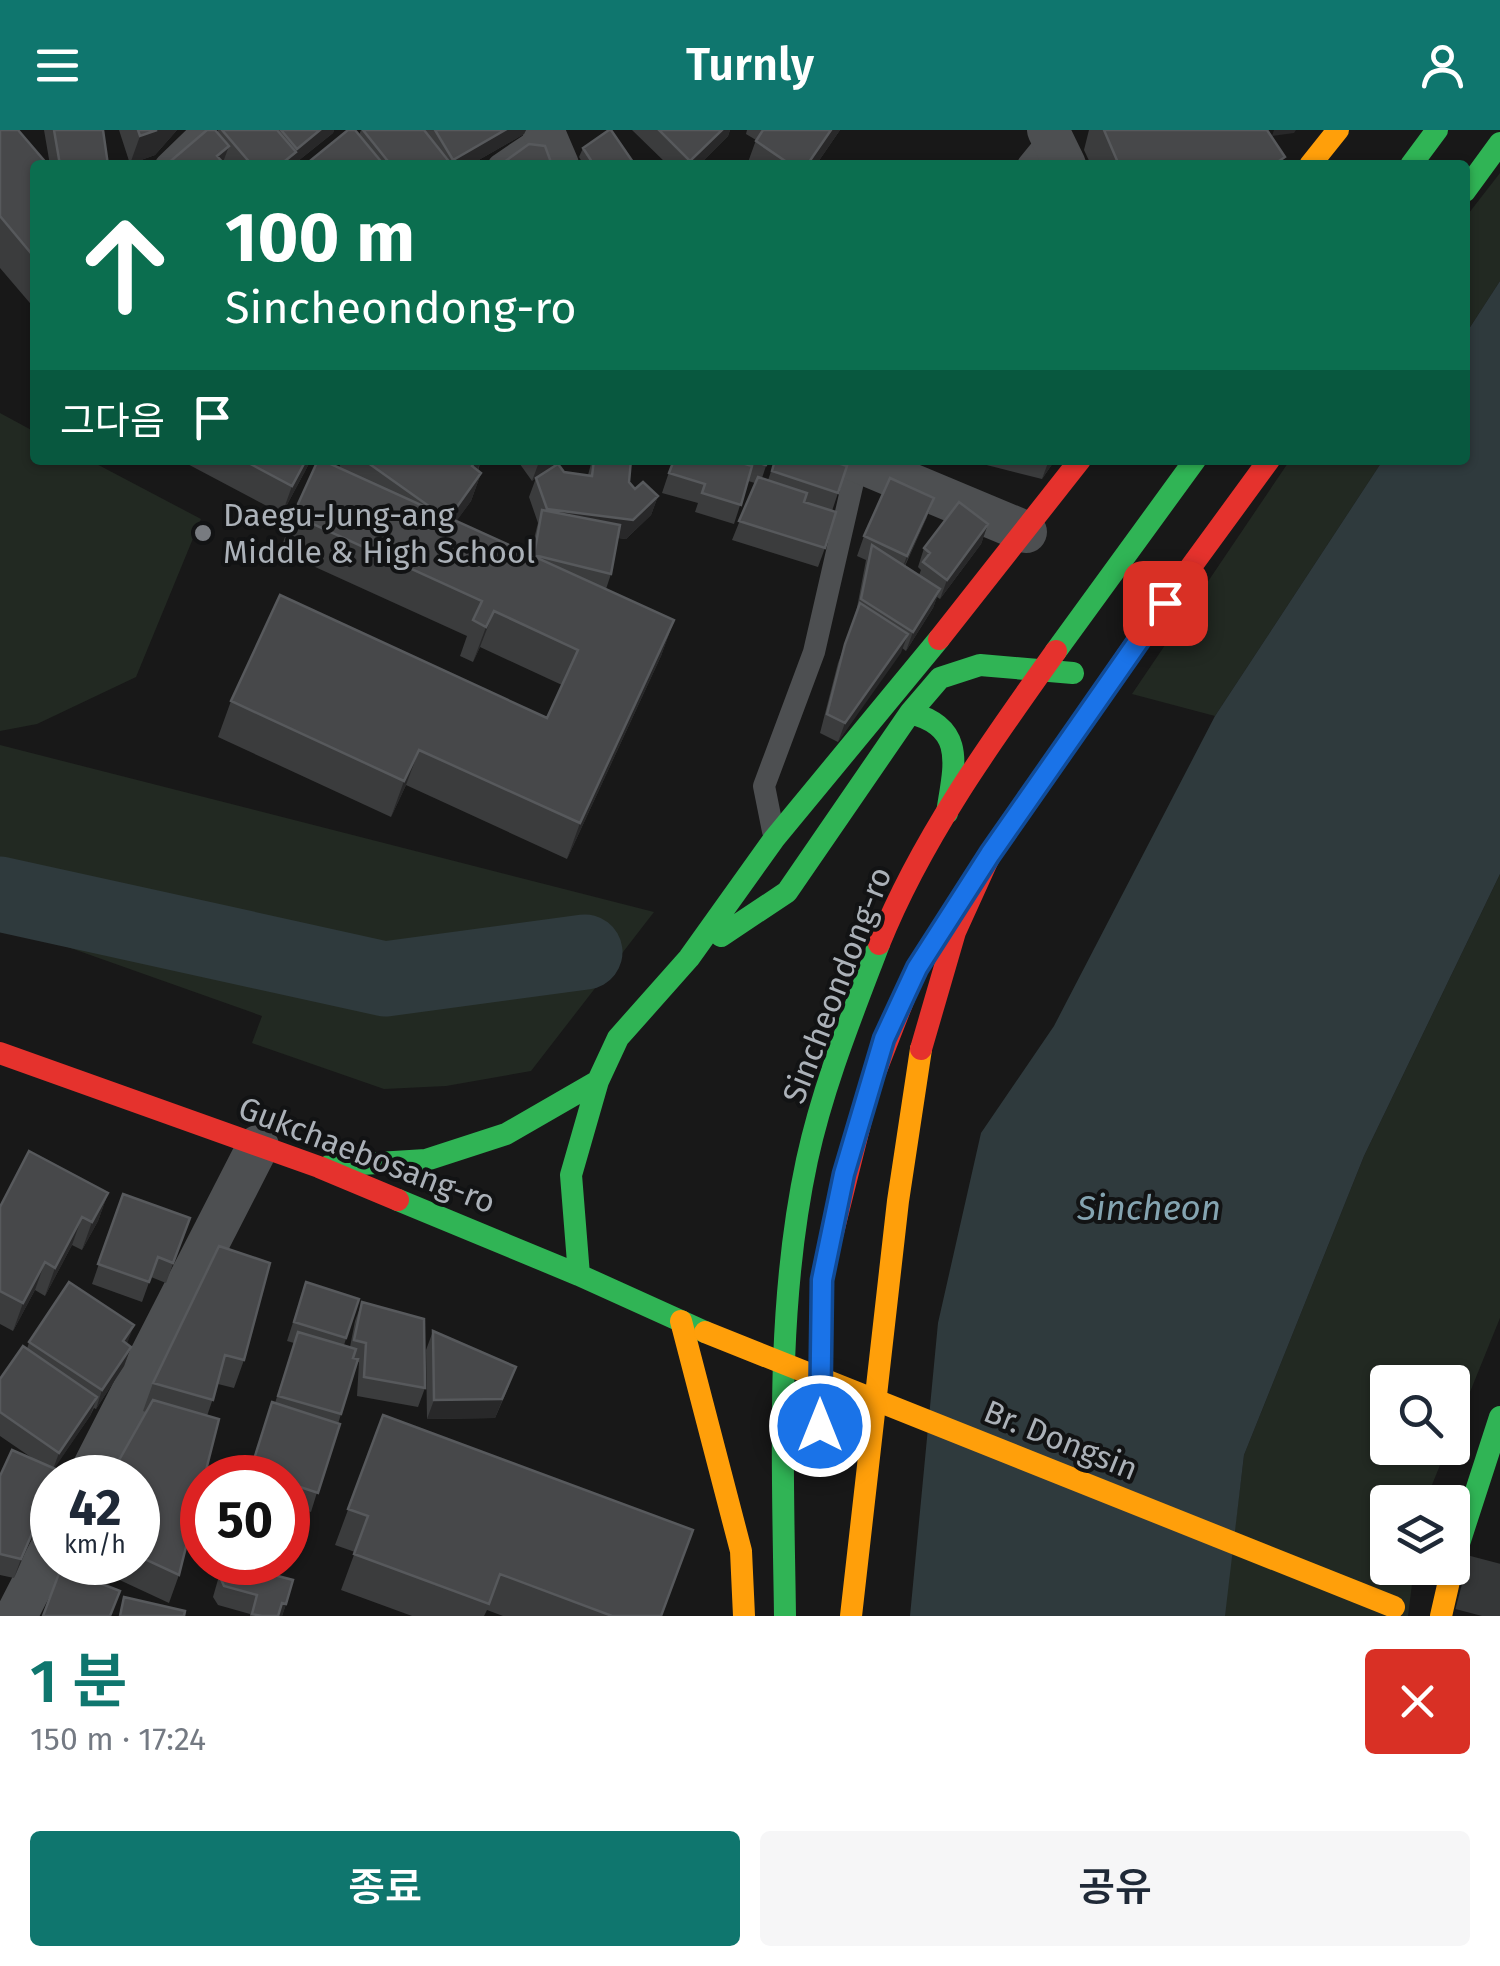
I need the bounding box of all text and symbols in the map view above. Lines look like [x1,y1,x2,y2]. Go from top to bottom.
icon: menu [30,38,85,93]
text: Turnly [686,38,814,92]
icon: person [1415,38,1470,93]
text: 100 m [225,196,415,280]
icon: ahead [60,200,190,330]
text: Sincheondong-ro [225,281,577,335]
icon: arrive [185,390,240,445]
text: 그다음 [60,398,165,444]
place label: Daegu-Jung-ang Middle & High School [223,496,535,571]
marker: Daegu-Jung-ang Middle & High School [192,522,214,544]
pin [1123,561,1208,646]
icon: arrive [1138,576,1193,631]
street label: Sincheondong-ro [774,861,900,1109]
street label: Gukchaebosang-ro [233,1089,501,1221]
water label: Sincheon [1076,1187,1221,1229]
map controls [1370,1365,1470,1585]
button: search [1370,1365,1470,1465]
position arrow [768,1374,872,1478]
street label: Br. Dongsin [979,1392,1143,1488]
speed limit sign: 50 [180,1455,310,1585]
text: 42 [68,1478,122,1538]
button: layers [1370,1485,1470,1585]
text: km/h [64,1530,126,1560]
text: 1 분 [30,1646,127,1718]
button: close [1365,1649,1470,1754]
text: 150 m · 17:24 [30,1720,206,1758]
button: 종료 [30,1831,740,1946]
button: 공유 [760,1831,1470,1946]

